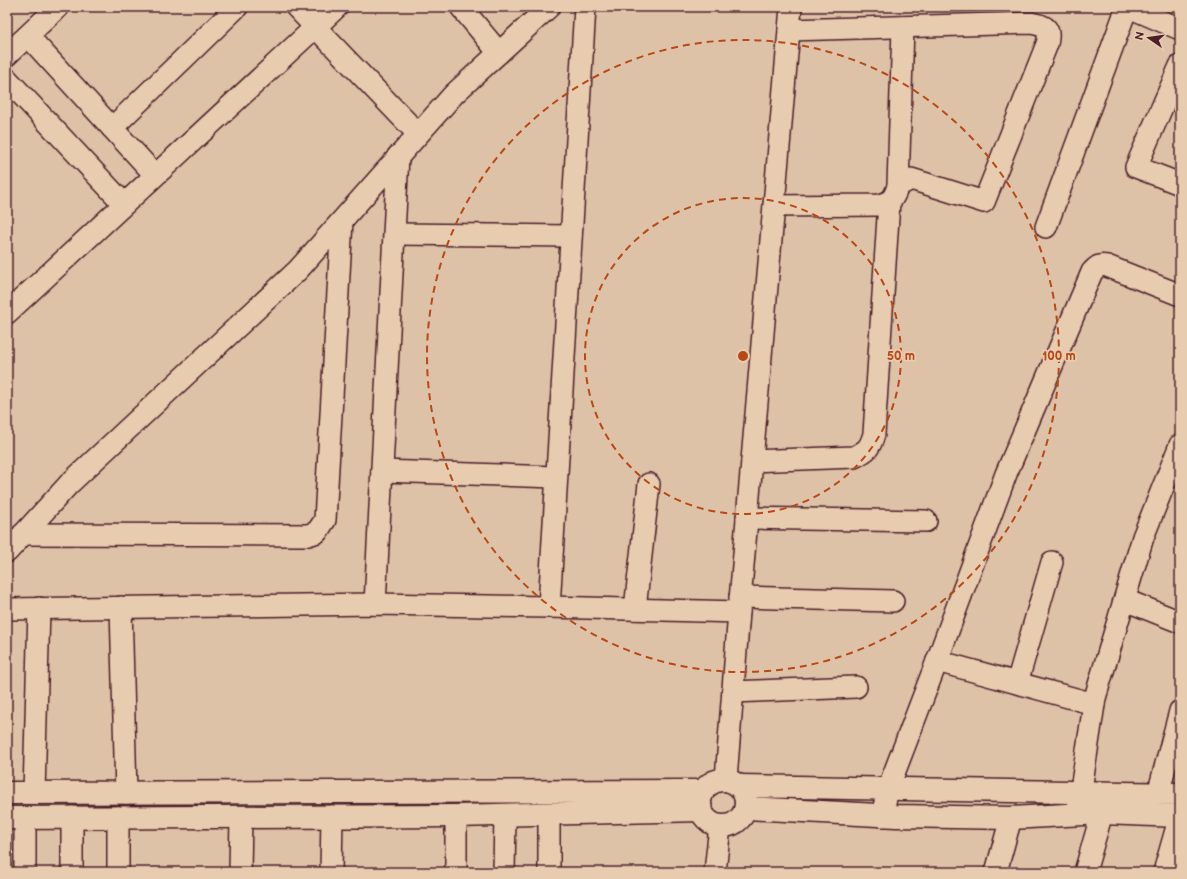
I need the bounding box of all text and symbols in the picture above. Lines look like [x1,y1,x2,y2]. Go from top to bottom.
north arrow [1129,18,1169,58]
text: N [1132,30,1147,41]
centre of rings [736,349,750,363]
text: 50 m [887,349,915,364]
text: 100 m [1042,349,1076,364]

